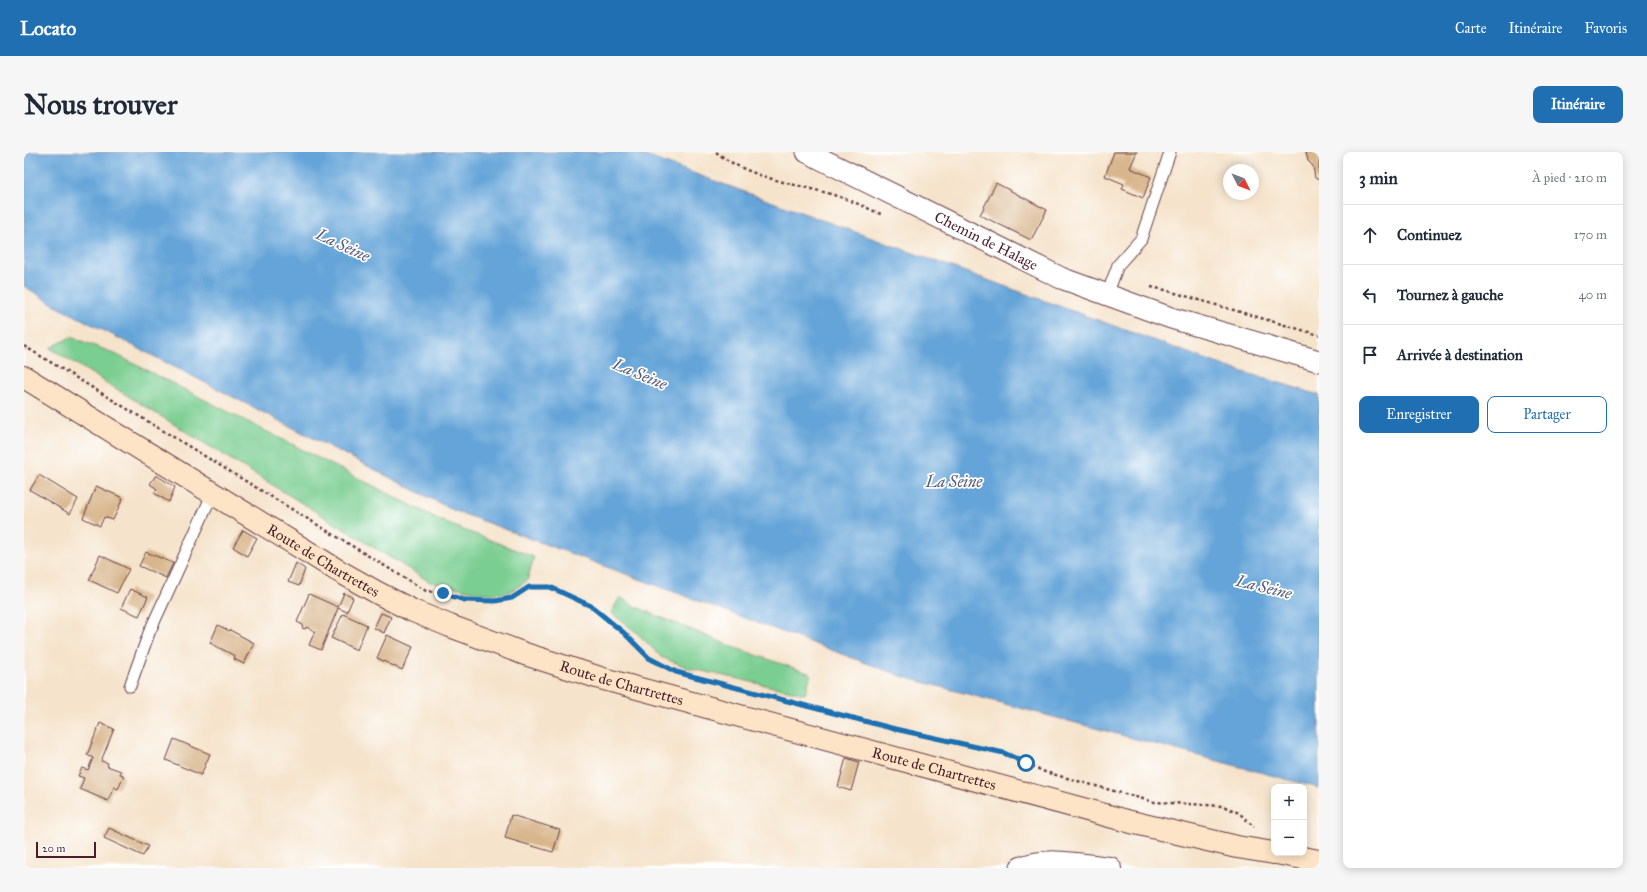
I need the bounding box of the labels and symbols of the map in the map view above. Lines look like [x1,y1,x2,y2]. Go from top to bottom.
north arrow [1223,164,1259,200]
street label: Chemin de Halage [932,208,1041,274]
water label: La Seine [312,224,374,266]
water label: La Seine [609,354,671,394]
water label: La Seine [925,472,983,491]
street label: Route de Chartrettes [264,520,383,601]
water label: La Seine [1233,571,1295,603]
route end [434,584,452,602]
street label: Route de Chartrettes [557,657,686,709]
street label: Route de Chartrettes [870,743,998,794]
route start [1017,754,1035,772]
scale bar [36,840,96,859]

